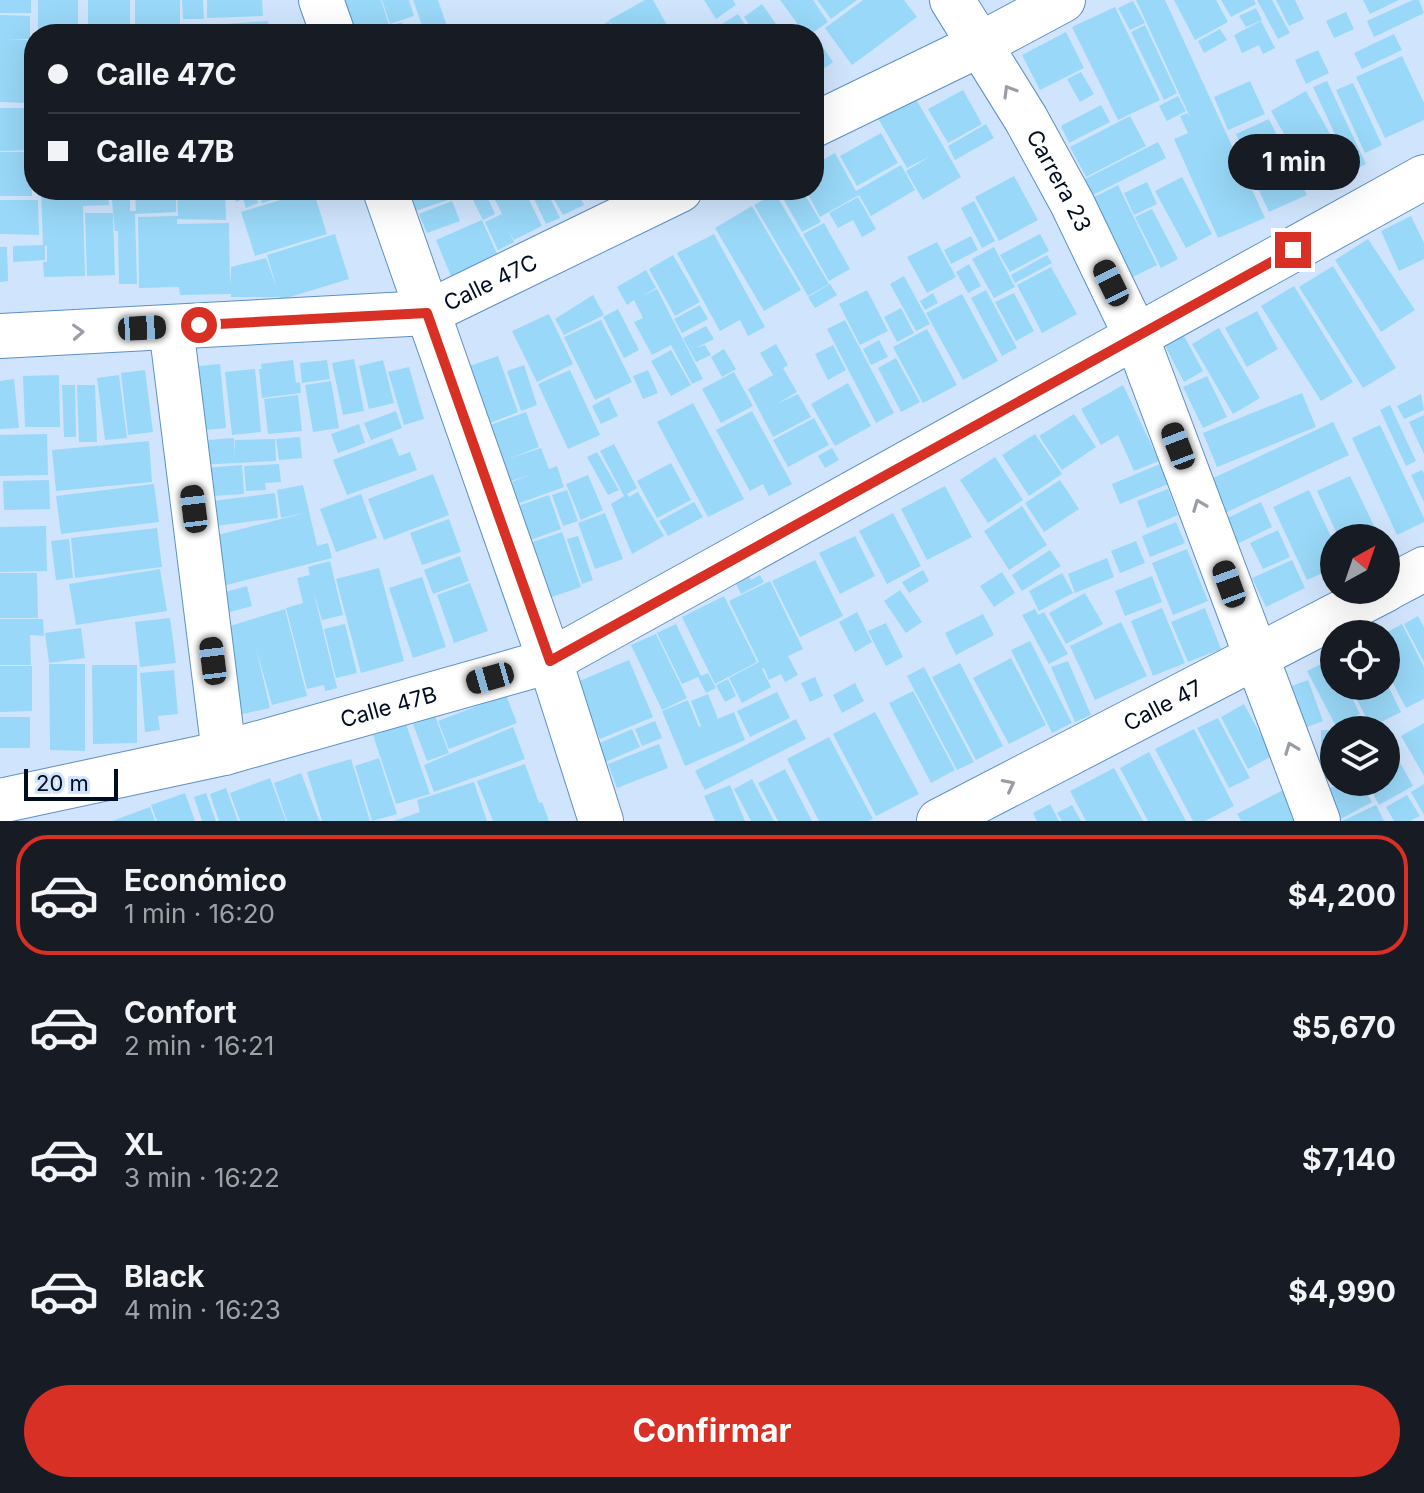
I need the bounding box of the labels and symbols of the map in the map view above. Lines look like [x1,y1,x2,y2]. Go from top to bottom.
one-way arrow [1004,85,1019,100]
street label: Carrera 23 [1021,125,1097,236]
callout: 1 min [1227,134,1359,190]
route end [1275,232,1311,268]
street label: Calle 47C [439,248,541,316]
car [1090,256,1132,310]
route start [181,307,217,343]
car [117,315,167,341]
one-way arrow [72,324,85,341]
car [1158,419,1198,473]
car [179,484,209,534]
one-way arrow [1192,499,1209,513]
north arrow [1320,524,1400,604]
car [1210,557,1248,611]
car [198,636,228,686]
car [464,660,516,696]
street label: Calle 47 [1119,674,1206,736]
street label: Calle 47B [337,681,440,733]
one-way arrow [1284,742,1301,756]
scale bar [24,765,118,801]
one-way arrow [1000,780,1015,795]

